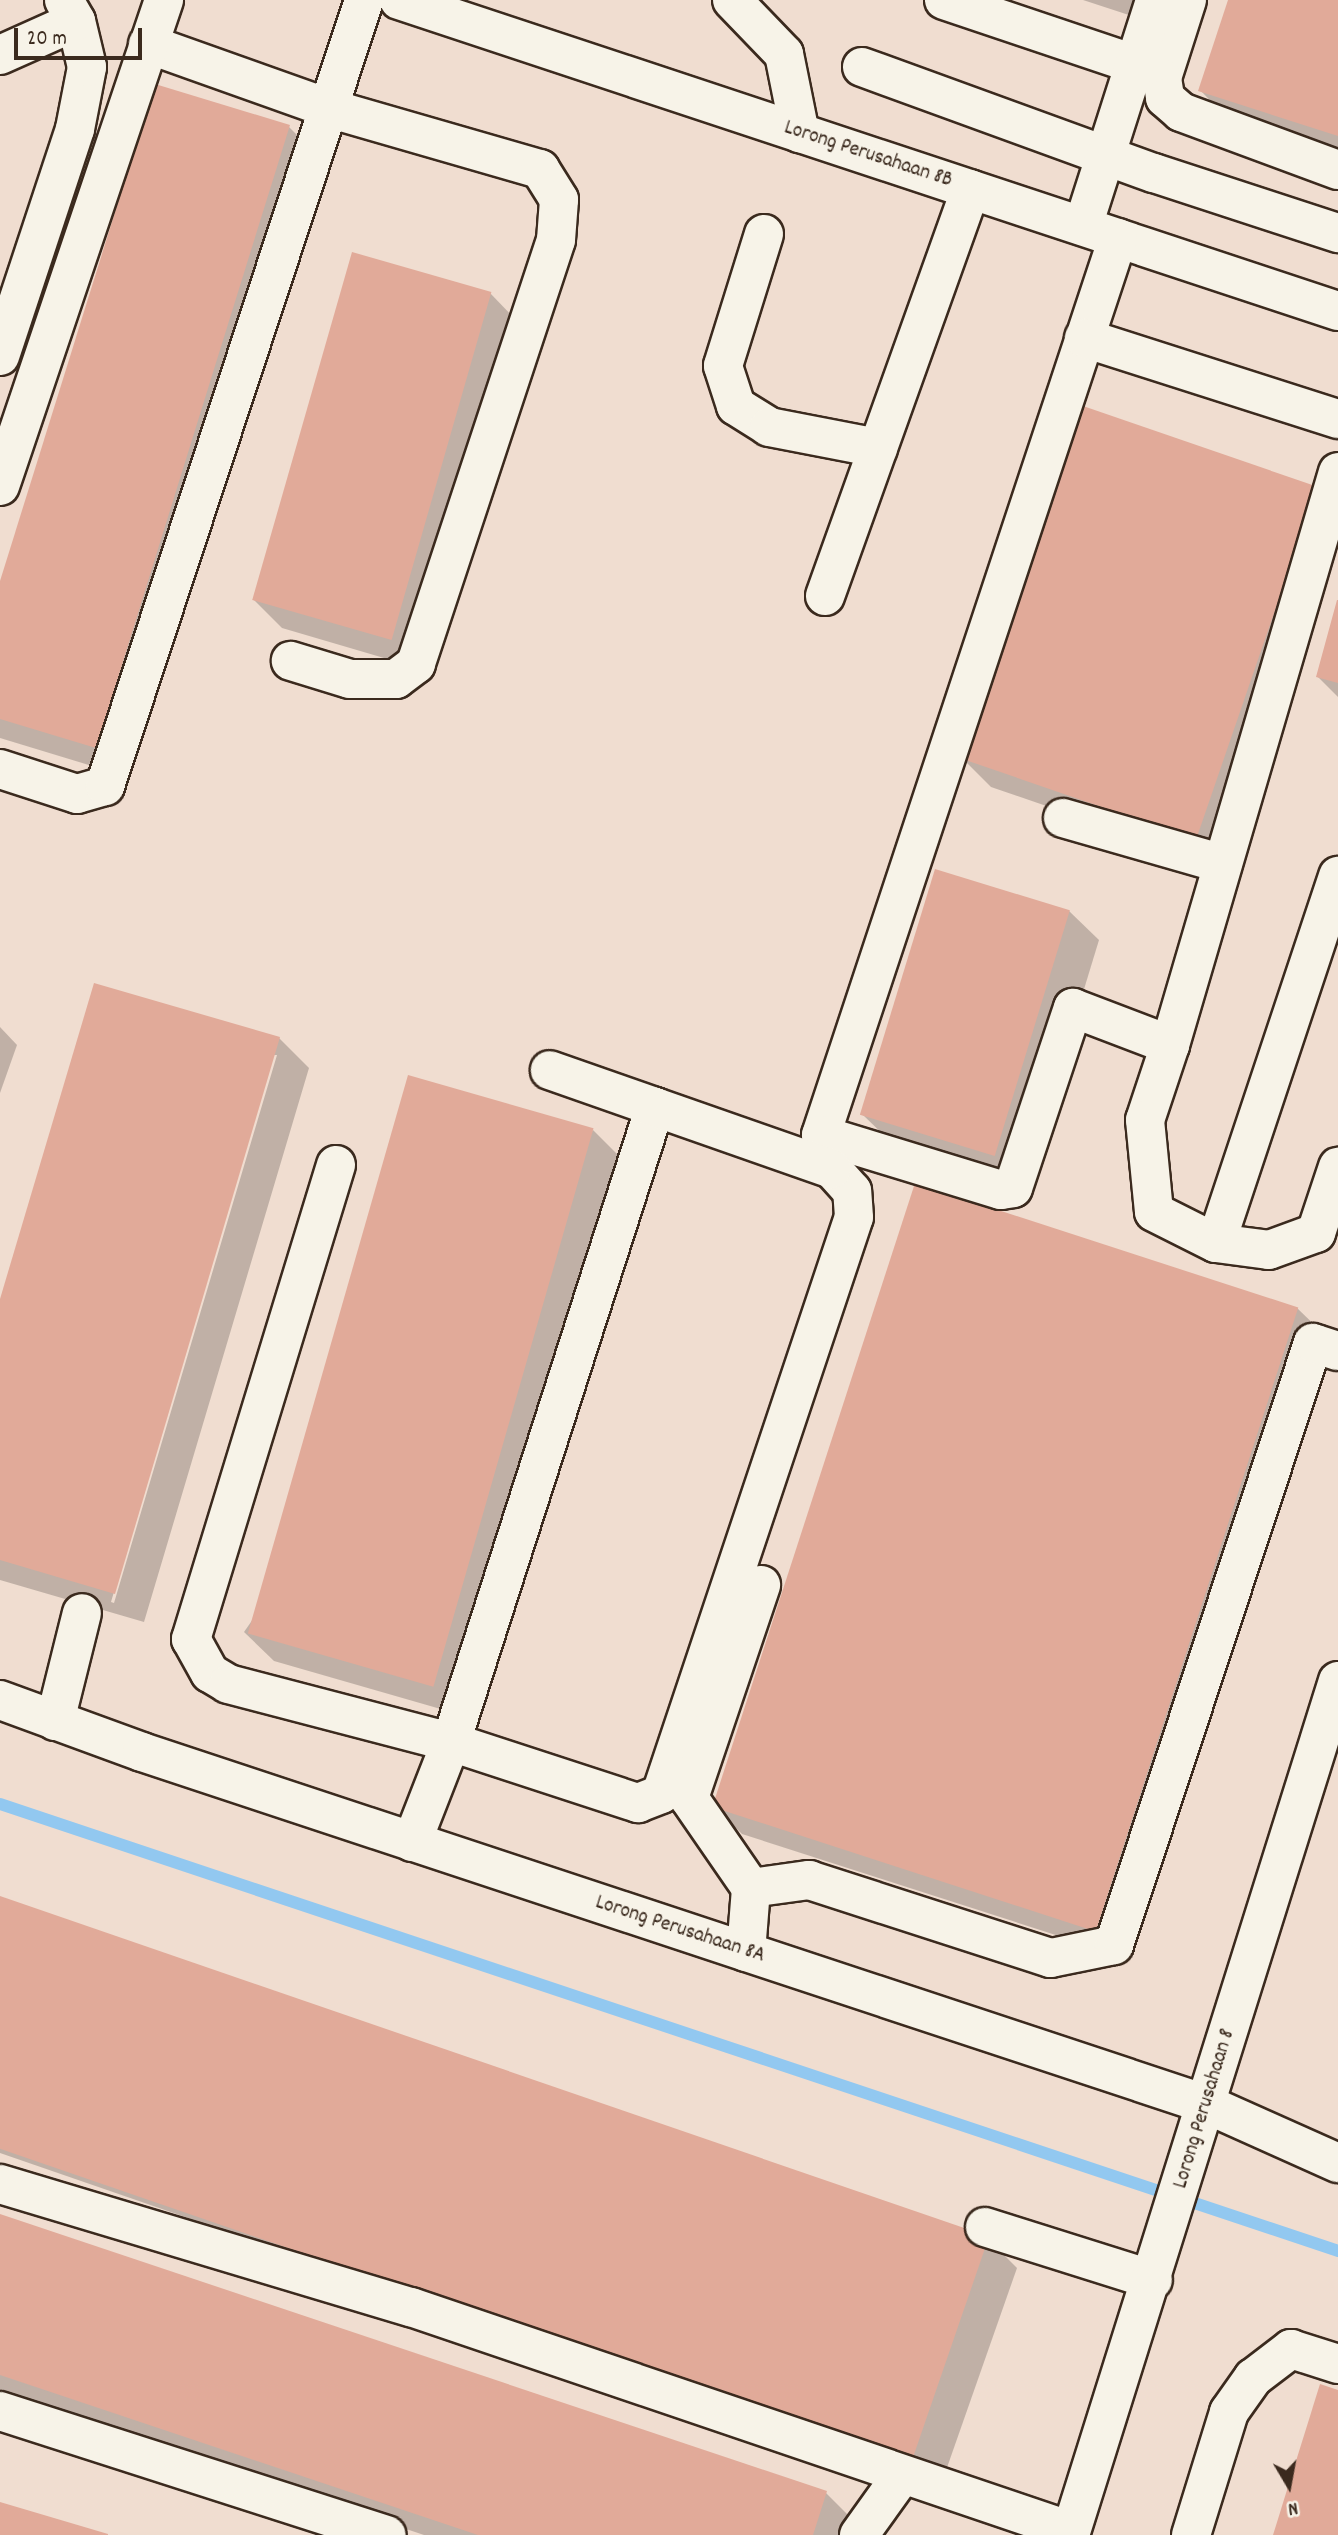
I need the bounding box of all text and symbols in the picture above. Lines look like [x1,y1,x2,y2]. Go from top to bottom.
scale bar [18,14,145,58]
text: 20 m [27,25,67,55]
street label: Lorong Perusahaan 8B [781,116,955,194]
street label: Lorong Perusahaan 8A [592,1891,768,1969]
street label: Lorong Perusahaan 8 [1169,2026,1241,2192]
north arrow [1254,2451,1324,2521]
text: N [1286,2493,1300,2521]

